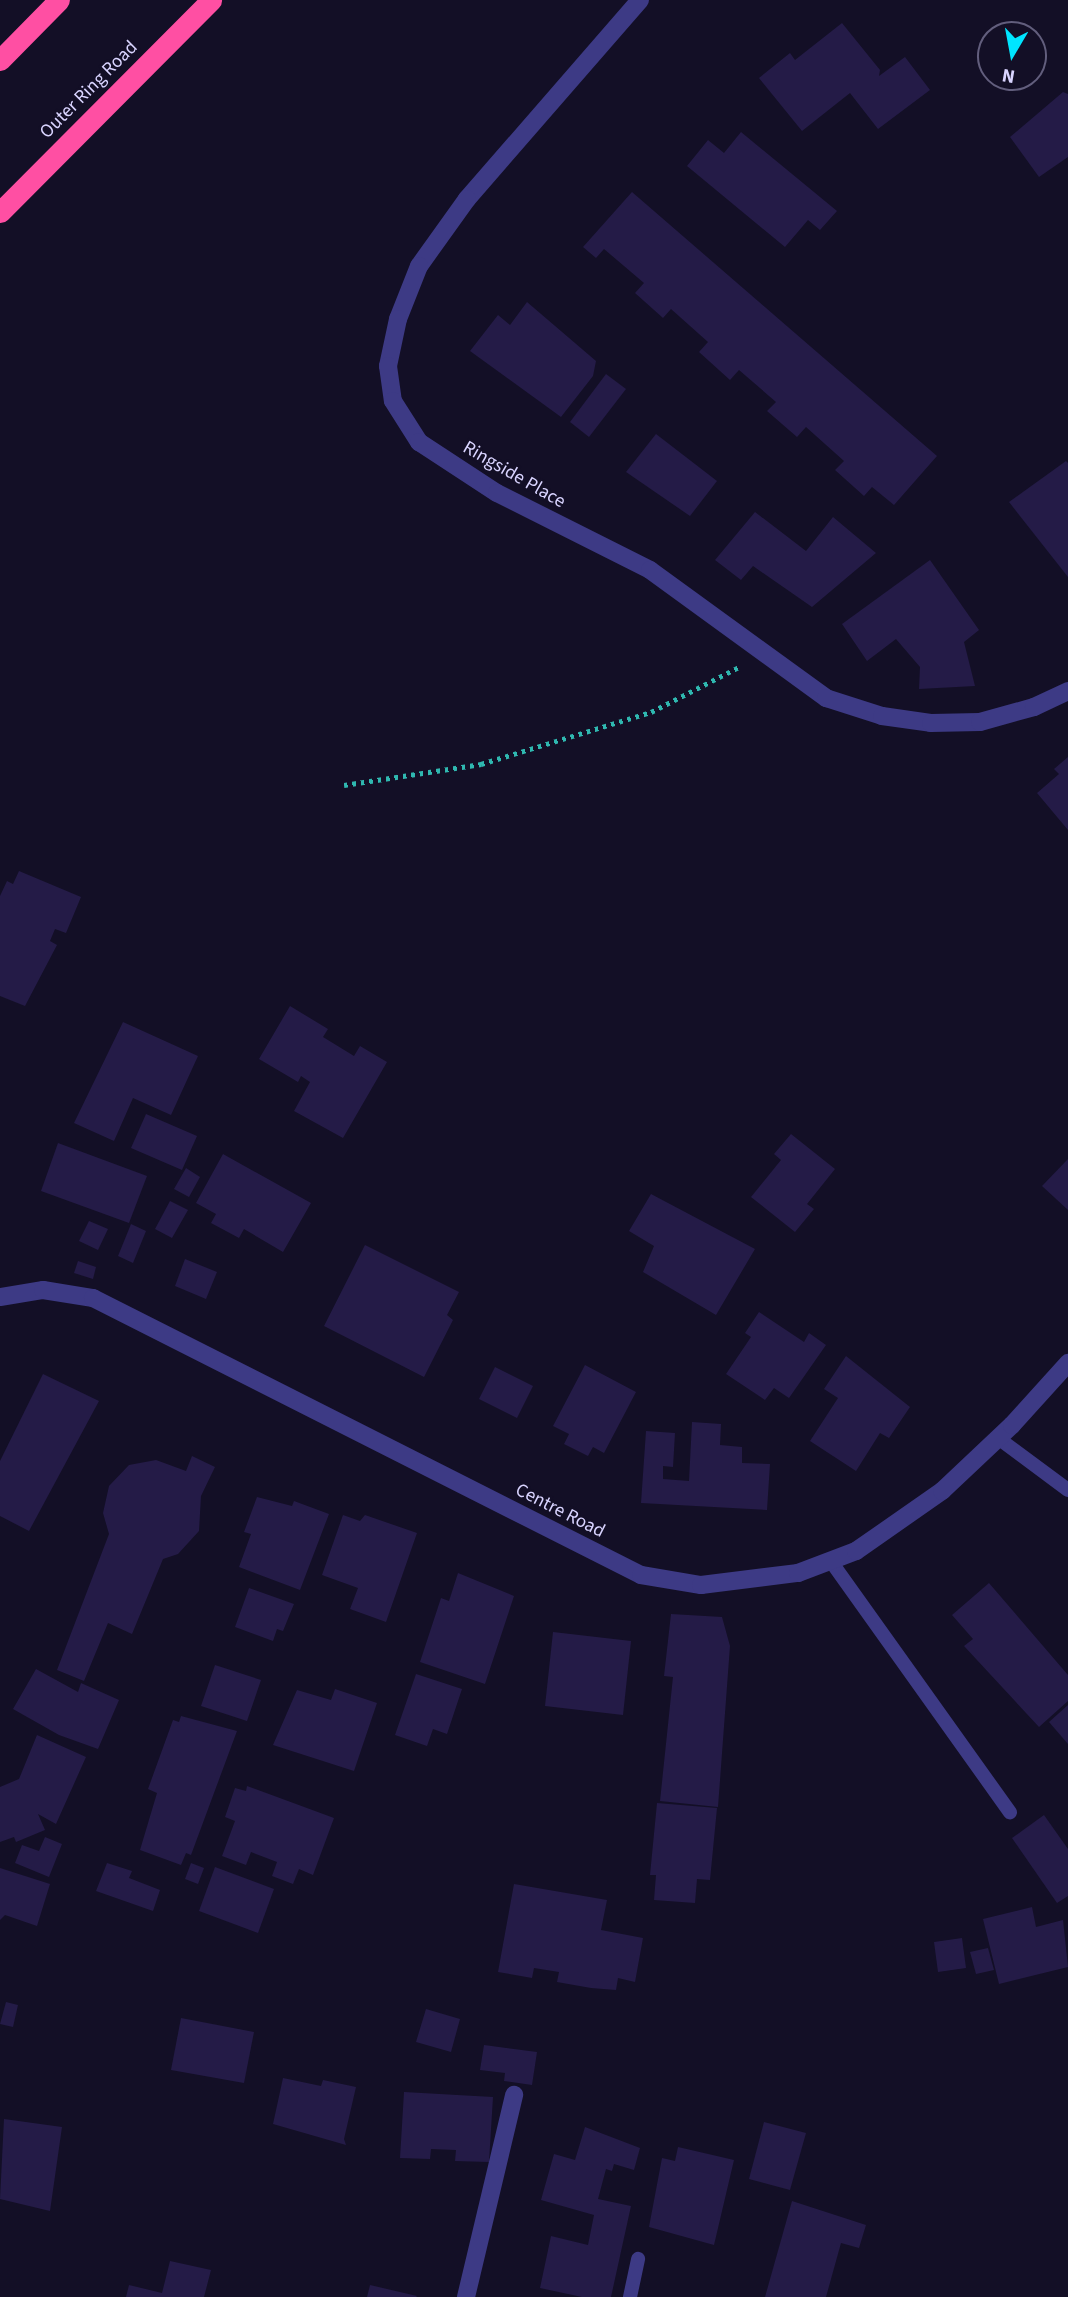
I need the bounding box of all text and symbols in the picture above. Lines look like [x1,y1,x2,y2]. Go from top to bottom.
north arrow [977,21,1047,91]
street label: Outer Ring Road [35,36,143,144]
text: N [1000,61,1017,90]
street label: Ringside Place [459,436,569,514]
street label: Centre Road [511,1479,609,1543]

